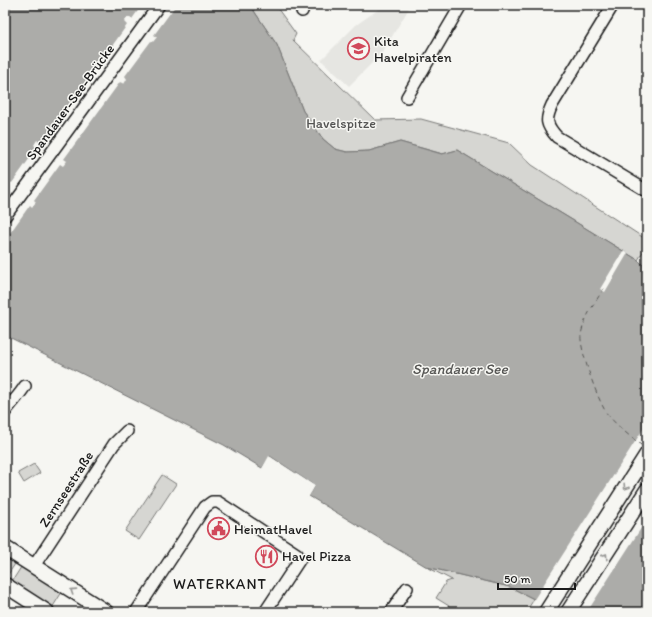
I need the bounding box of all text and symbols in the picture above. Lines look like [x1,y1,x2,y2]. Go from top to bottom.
place label: Kita Havelpiraten [374,33,452,66]
school or university icon: Kita Havelpiraten [345,36,371,62]
street label: Spandauer-See-Brücke [23,41,118,164]
park label: Havelspitze [306,115,376,132]
water label: Spandauer See [412,360,508,378]
street label: Zernseestraße [36,448,97,530]
one-way arrow [623,483,631,490]
public building icon: HeimatHavel [205,516,231,542]
place label: HeimatHavel [234,521,312,538]
restaurant icon: Havel Pizza [254,543,280,569]
place label: Havel Pizza [282,548,352,565]
one-way arrow [600,553,607,560]
scale bar [498,565,575,591]
text: 50 m [504,572,530,586]
district label: WATERKANT [173,575,267,593]
one-way arrow [70,588,77,595]

